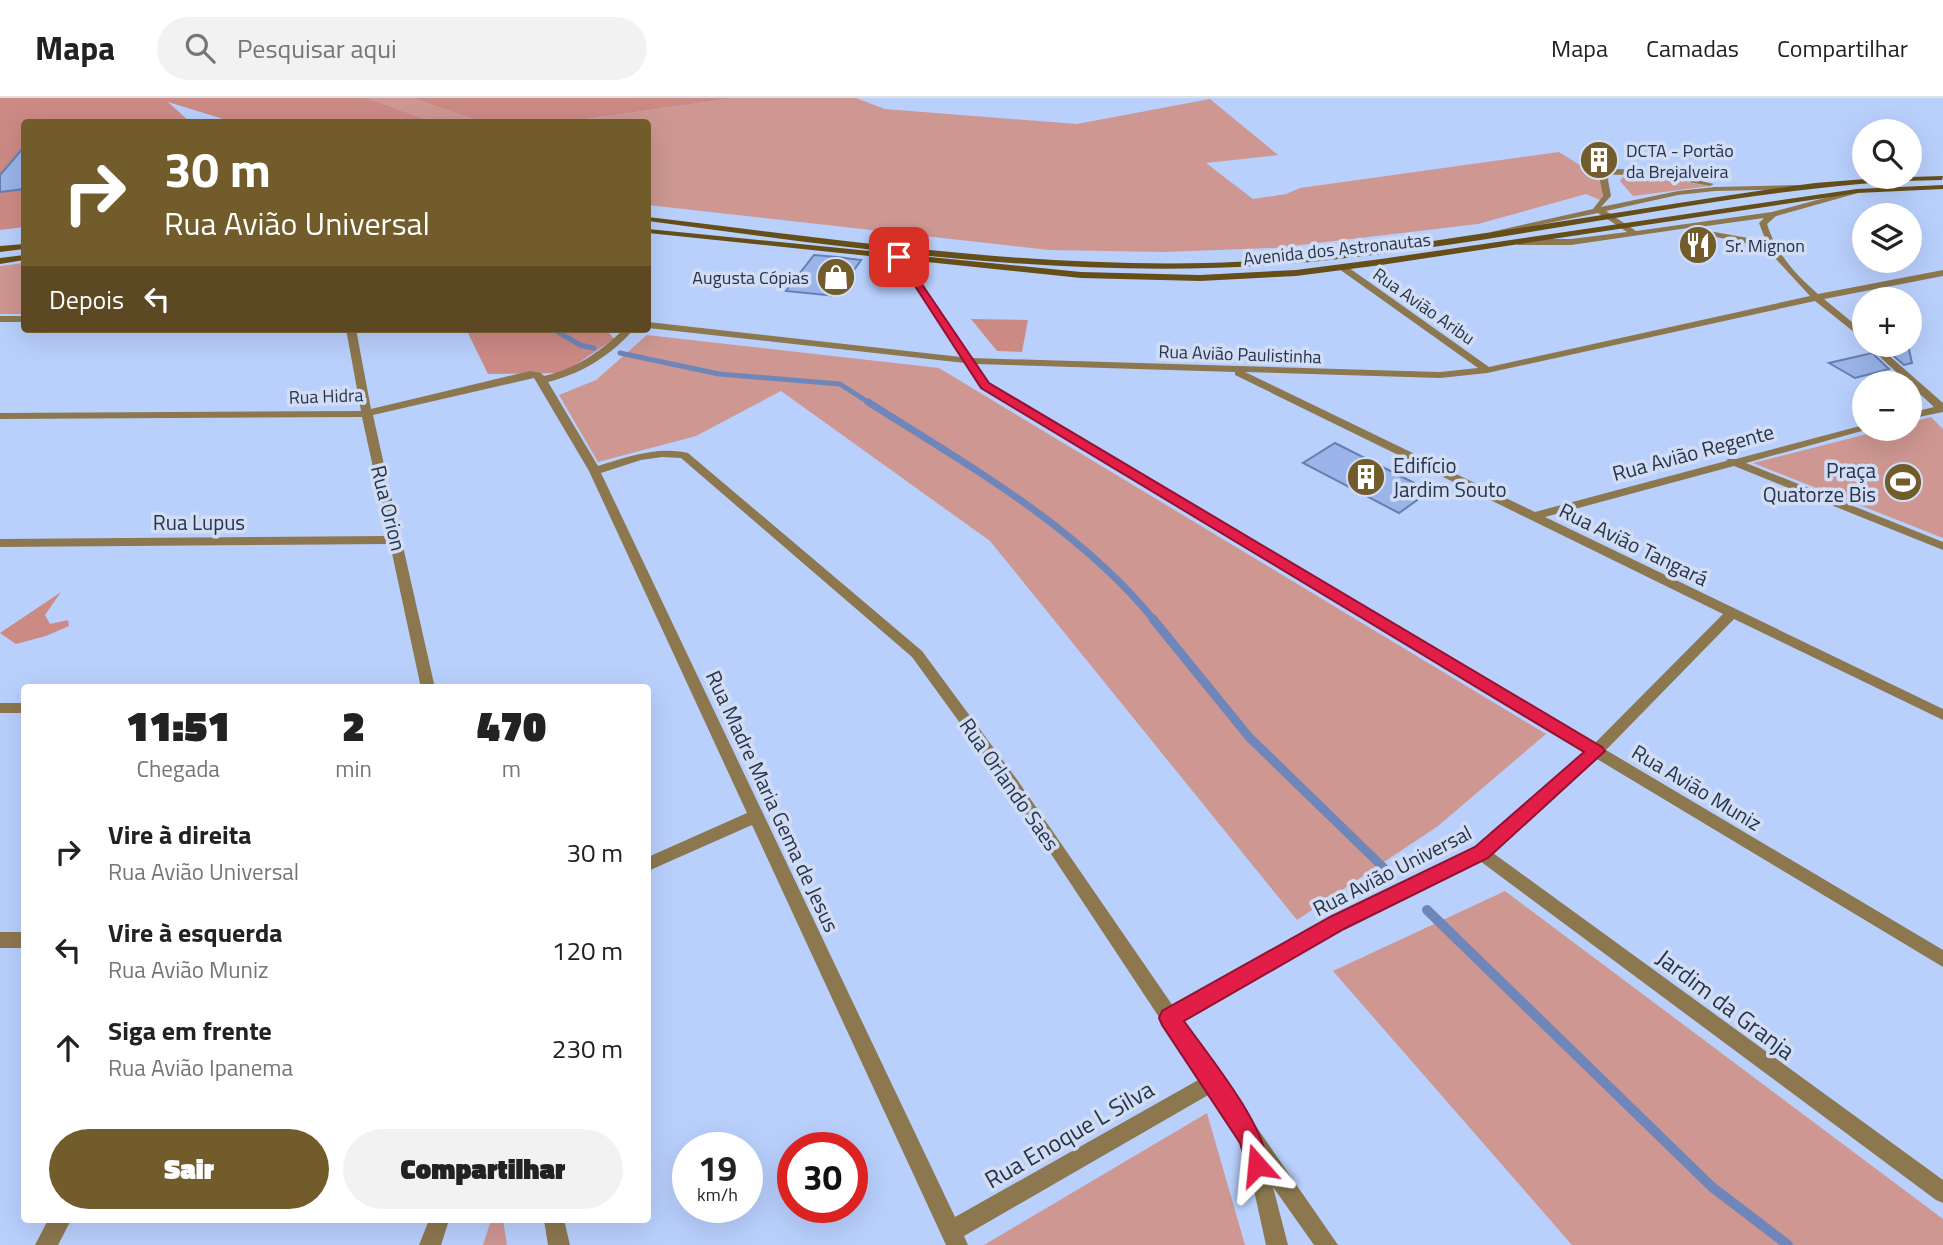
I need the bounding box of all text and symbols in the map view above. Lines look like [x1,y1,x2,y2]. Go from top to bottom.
search box [157,17,647,80]
text: Mapa [35,23,115,73]
icon: search [181,29,219,67]
text: Pesquisar aqui [237,29,397,68]
text: Mapa [1551,30,1608,66]
text: Camadas [1646,30,1739,66]
text: Compartilhar [1777,30,1908,66]
map controls [1852,119,1922,441]
button: search [1852,119,1922,189]
text: 30 m [164,131,271,206]
place label: DCTA - Portão da Brejalveira [1626,137,1734,185]
building icon: DCTA - Portão da Brejalveira [1578,139,1620,181]
icon: right [49,147,140,238]
text: Rua Avião Universal [164,199,430,247]
button: layers [1852,203,1922,273]
restaurant icon: Sr. Mignon [1677,224,1719,266]
street label: Avenida dos Astronautas [1242,226,1432,272]
pin [869,227,929,287]
place label: Sr. Mignon [1725,232,1805,259]
icon: arrive [880,238,918,276]
shop icon: Augusta Cópias [815,256,857,298]
street label: Rua Avião Aribu [1368,261,1480,351]
place label: Augusta Cópias [692,264,809,291]
text: Depois [49,280,124,319]
icon: left [138,280,176,318]
button: + [1852,287,1922,357]
street label: Rua Avião Paulistinha [1158,338,1322,370]
button: − [1852,371,1922,441]
street label: Rua Hidra [288,381,364,411]
street label: Rua Avião Regente [1609,415,1777,489]
place label: Edifício Jardim Souto [1393,449,1507,505]
place label: Praça Quatorze Bis [1763,454,1876,510]
building icon: Edifício Jardim Souto [1345,456,1387,498]
sports icon: Praça Quatorze Bis [1882,461,1924,503]
street label: Rua Orion [363,462,415,554]
street label: Rua Avião Tangará [1554,494,1714,594]
street label: Rua Lupus [153,506,245,538]
street label: Rua Madre Maria Gema de Jesus [698,665,848,937]
text: 11:51 [126,693,230,757]
text: 2 [342,693,365,757]
text: 470 [477,693,546,757]
street label: Rua Orlando Saes [952,711,1068,857]
street label: Rua Avião Muniz [1626,736,1768,838]
text: Chegada [136,751,220,786]
text: min [335,751,372,786]
text: m [502,751,521,786]
text: Vire à direita [108,815,251,854]
street label: Rua Avião Universal [1307,816,1477,924]
icon: right [49,833,87,871]
text: 30 m [566,833,623,872]
text: Rua Avião Universal [108,854,299,889]
text: Vire à esquerda [108,913,283,952]
icon: left [49,931,87,969]
text: 120 m [552,931,623,970]
street label: Jardim da Granja [1649,940,1803,1068]
text: Rua Avião Muniz [108,952,268,987]
text: Siga em frente [108,1011,272,1050]
icon: ahead [49,1029,87,1067]
text: 230 m [552,1029,623,1068]
text: Rua Avião Ipanema [108,1050,293,1085]
street label: Rua Enoque L Silva [978,1071,1160,1197]
position arrow [1220,1128,1294,1202]
button: Sair [49,1129,329,1209]
button: Compartilhar [343,1129,623,1209]
speed limit sign: 30 [777,1132,868,1223]
text: 19 [698,1141,737,1195]
text: km/h [697,1181,738,1208]

